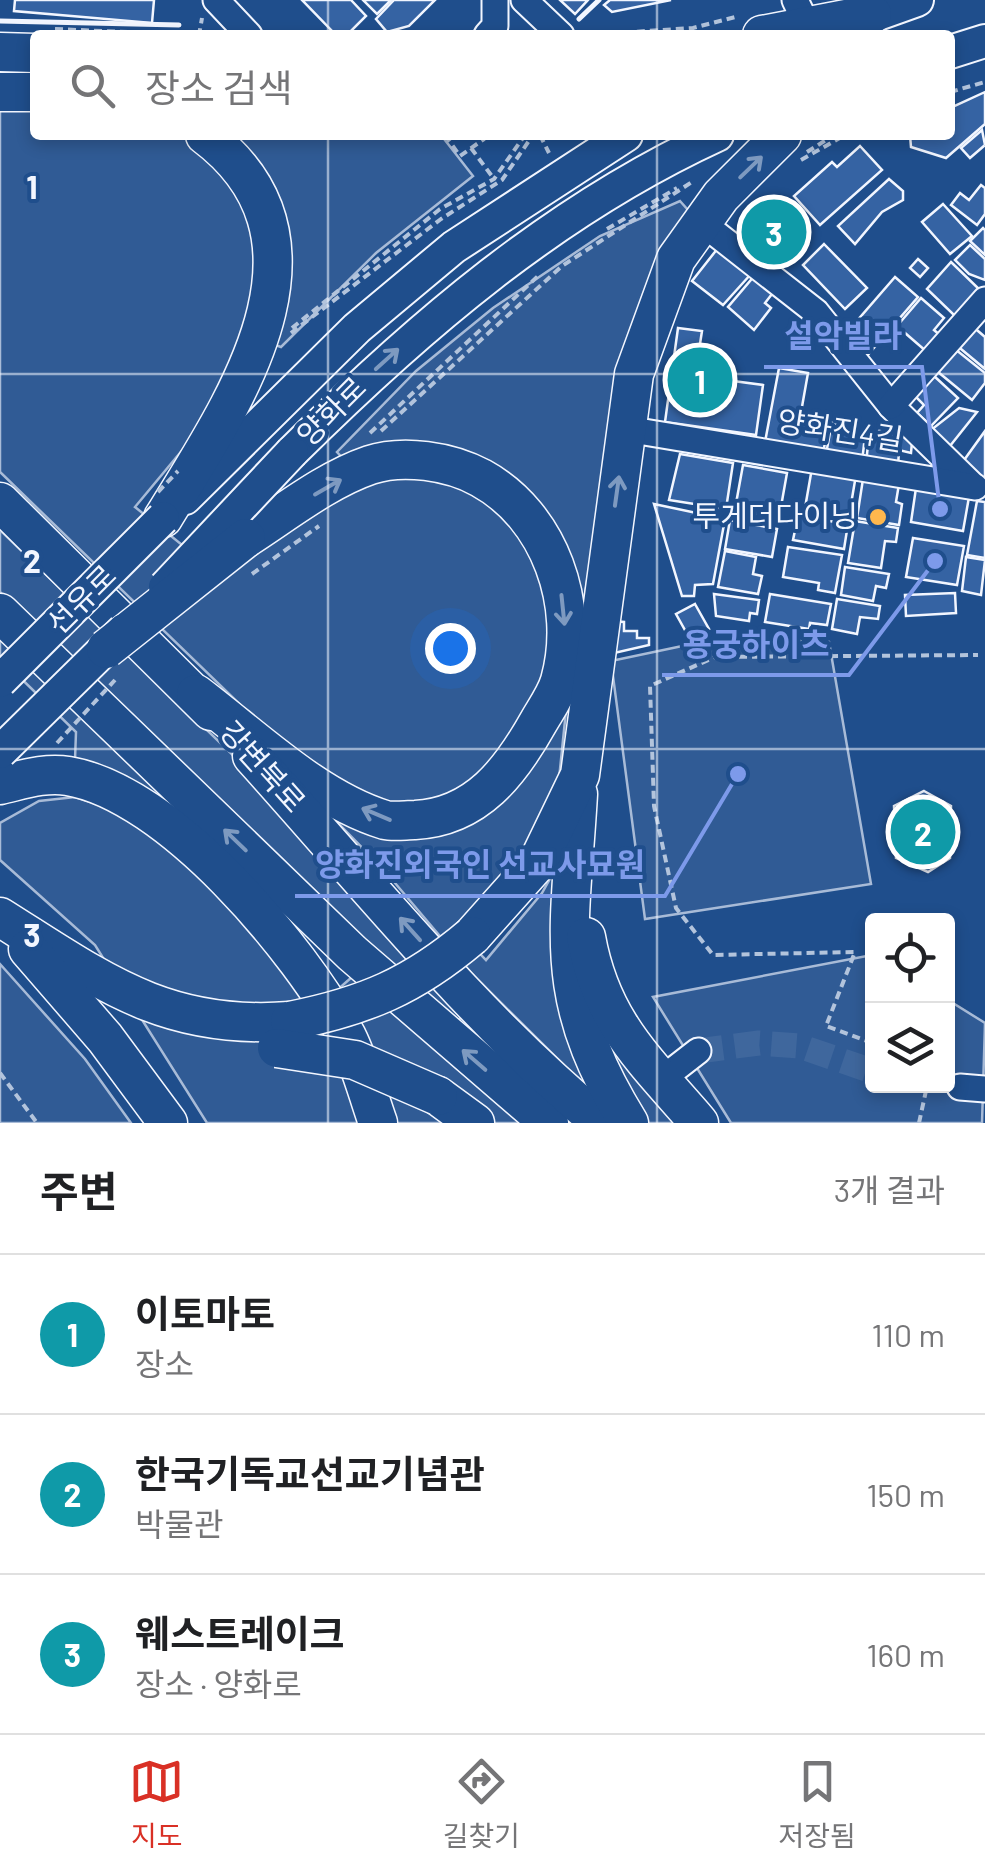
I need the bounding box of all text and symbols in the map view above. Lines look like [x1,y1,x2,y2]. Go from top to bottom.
search box [30,30,955,140]
icon: search [65,58,120,113]
text: 장소 검색 [145,64,292,110]
one-way arrow [738,155,762,179]
text: 1 [26,167,38,205]
pin: 3 [742,194,806,270]
callout: 설악빌라 [764,305,922,367]
text: 설악빌라 [784,315,902,353]
pin: 1 [668,342,732,418]
one-way arrow [374,348,399,371]
street label: 양화로 [289,369,373,453]
street label: 양화진4길 [775,401,906,457]
one-way arrow [609,475,627,508]
one-way arrow [313,476,343,496]
place label: 투게더다이닝 [692,497,858,533]
marker: 투게더다이닝 [867,506,889,528]
text: 2 [23,541,41,579]
street label: 선유로 [39,557,123,641]
one-way arrow [554,594,573,626]
callout: 용궁하이츠 [662,613,849,675]
your location [425,623,476,674]
text: 용궁하이츠 [682,624,830,662]
street label: 강변북로 [213,713,314,819]
pin: 2 [890,794,956,870]
one-way arrow [361,804,392,822]
one-way arrow [223,829,248,852]
callout: 양화진외국인 선교사묘원 [295,834,665,896]
text: 양화진외국인 선교사묘원 [315,844,645,882]
map controls [865,913,955,1093]
button: locate [865,913,955,1003]
text: 3 [23,915,41,953]
one-way arrow [398,917,421,942]
button: layers [865,1003,955,1093]
one-way arrow [462,1049,488,1071]
text: 주변 [40,1165,117,1215]
text: 3개 결과 [834,1170,945,1208]
text: 이토마토 [135,1290,275,1336]
text: 1 [67,1315,78,1353]
text: 110 m [872,1315,945,1353]
text: 장소 [135,1344,194,1382]
text: 한국기독교선교기념관 [135,1450,485,1496]
text: 2 [64,1475,81,1513]
text: 150 m [866,1475,945,1513]
text: 박물관 [135,1504,223,1542]
text: 웨스트레이크 [135,1610,345,1656]
text: 3 [64,1635,81,1673]
text: 160 m [866,1635,945,1673]
text: 장소 · 양화로 [135,1664,302,1702]
tab: 지도 [129,1754,184,1854]
tab: 길찾기 [443,1754,520,1854]
tab: 저장됨 [778,1754,856,1854]

